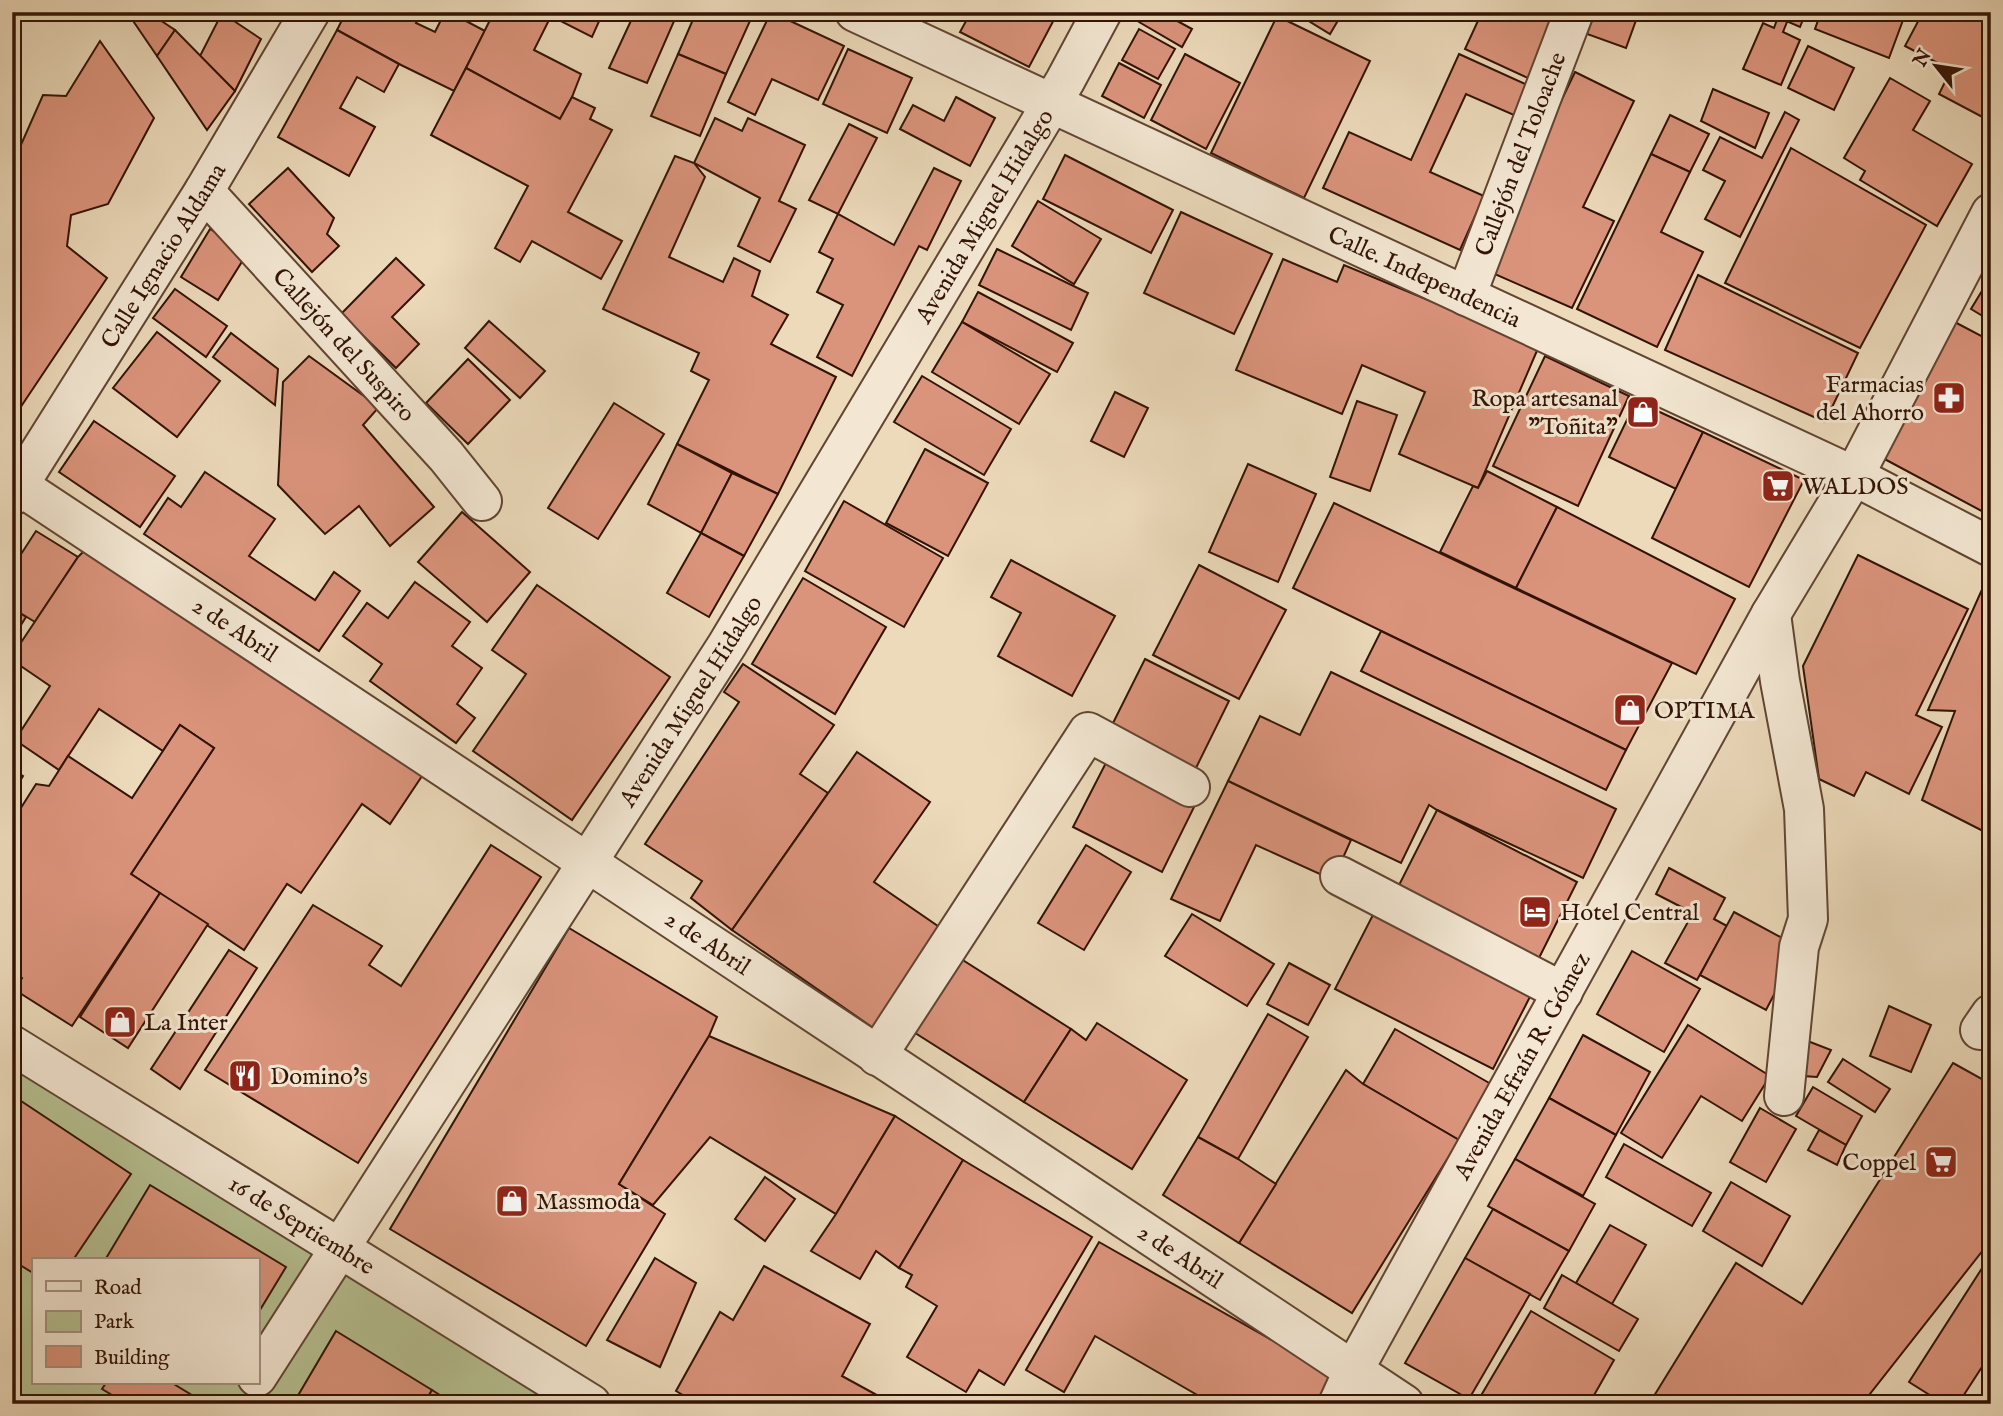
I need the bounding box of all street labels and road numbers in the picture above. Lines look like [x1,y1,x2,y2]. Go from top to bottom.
street label: Callejón del Toloache [1469,48,1574,261]
street label: Avenida Miguel Hidalgo [909,104,1062,331]
street label: Calle Ignacio Aldama [95,157,234,355]
street label: Calle. Independencia [1322,220,1526,336]
street label: Callejón del Suspiro [265,262,421,429]
street label: Avenida Miguel Hidalgo [612,590,770,814]
street label: 2 de Abril [186,591,284,670]
street label: 2 de Abril [658,904,756,983]
street label: Avenida Efraín R. Gómez [1447,947,1598,1187]
street label: 16 de Septiembre [222,1169,380,1283]
street label: 2 de Abril [1131,1217,1229,1297]

